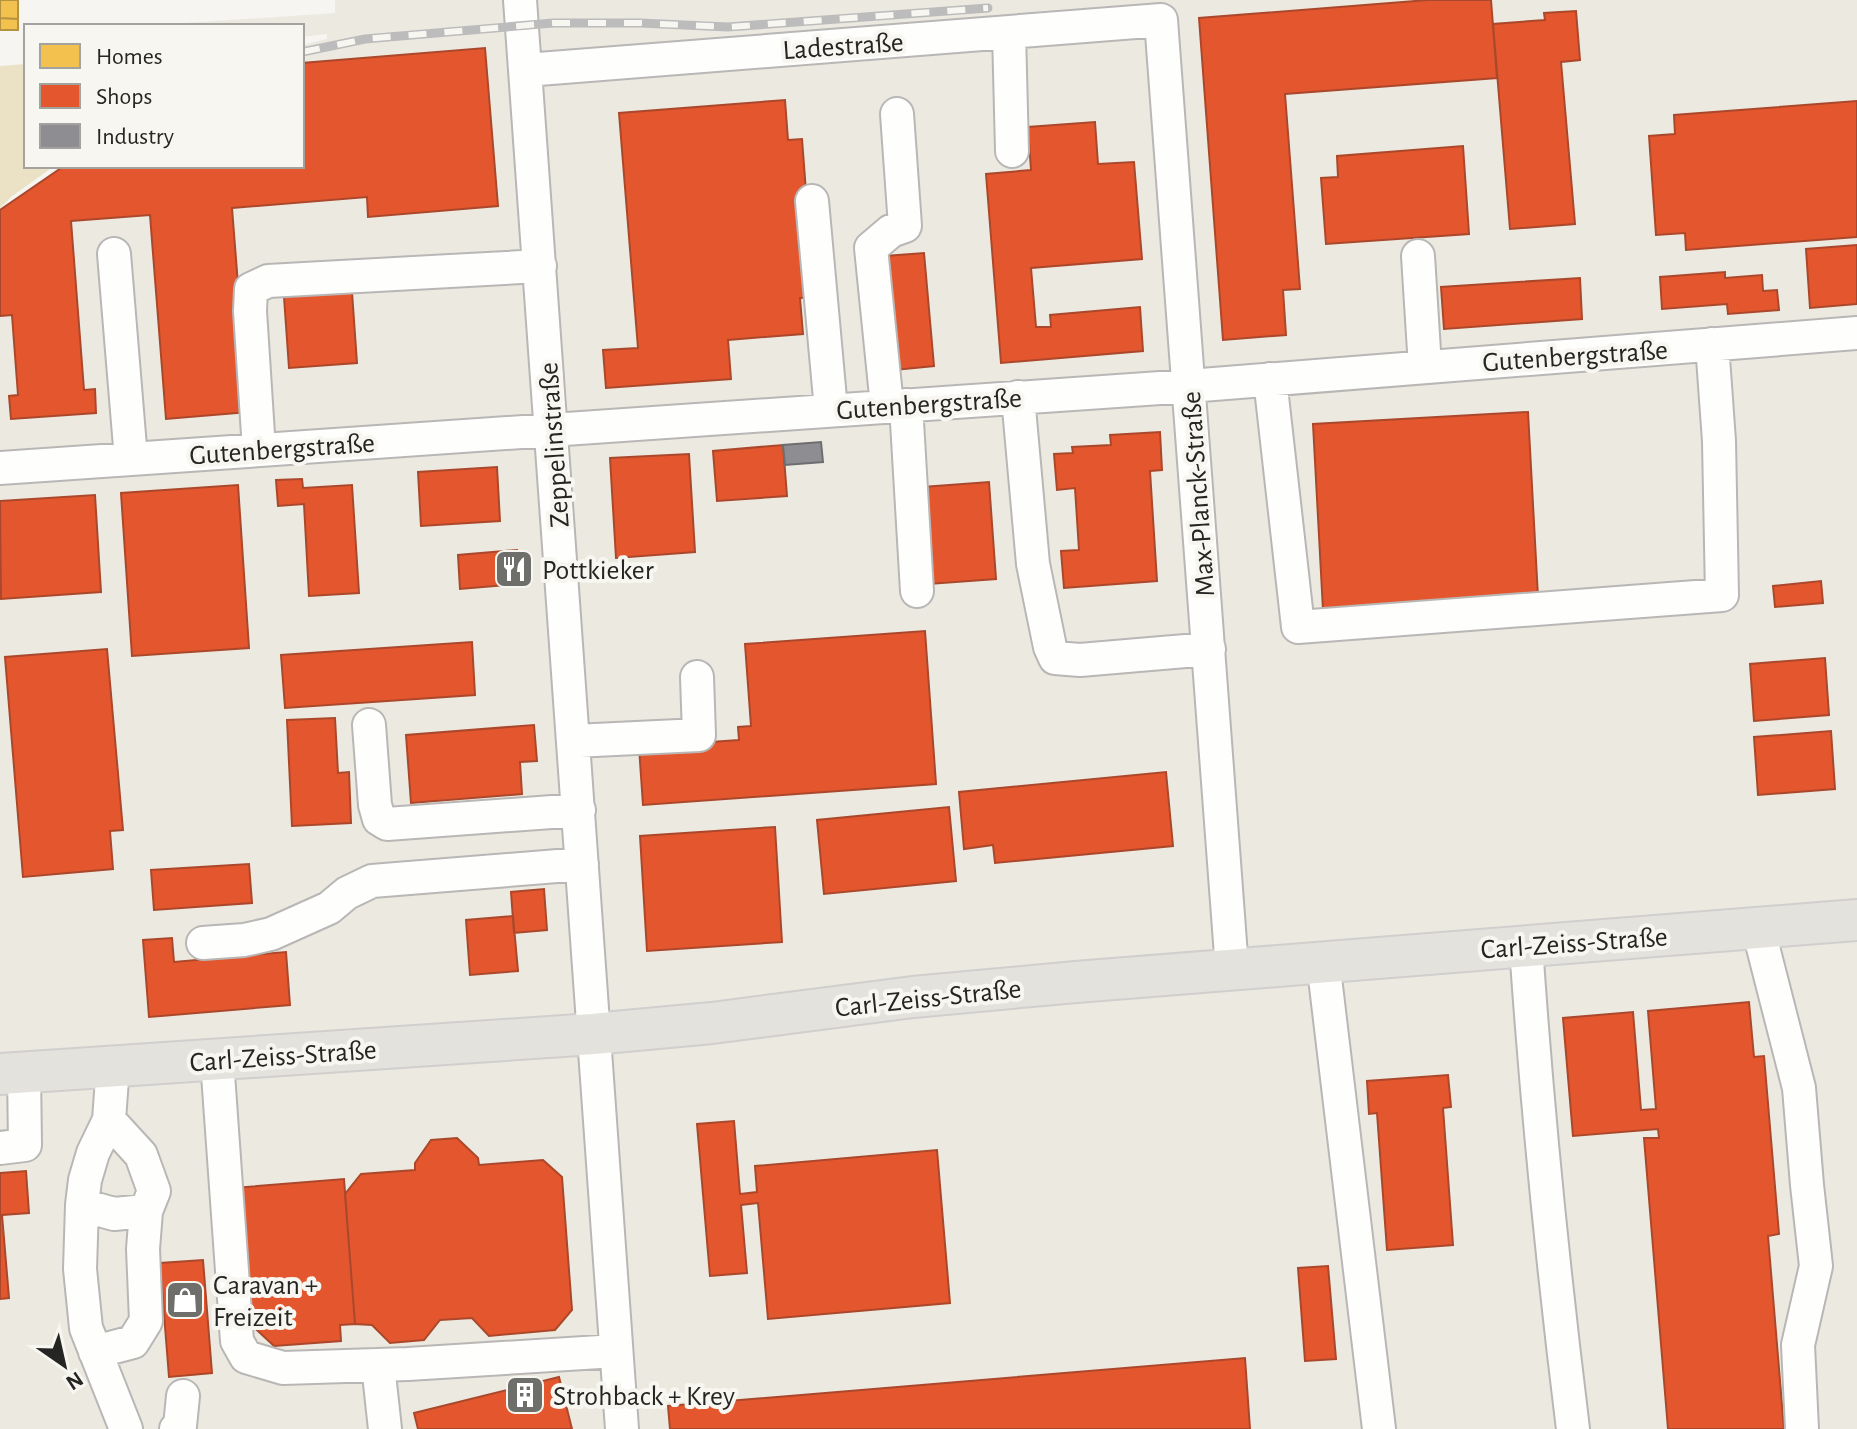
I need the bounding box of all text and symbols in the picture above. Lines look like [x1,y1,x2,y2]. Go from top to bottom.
legend [24,24,304,168]
street label: Ladestraße [782,29,905,65]
text: Homes [96,45,163,69]
text: Shops [96,85,152,109]
text: Industry [96,125,174,149]
street label: Gutenbergstraße [1481,337,1669,377]
street label: Zeppelinstraße [535,361,575,529]
street label: Gutenbergstraße [835,385,1023,425]
street label: Max-Planck-Straße [1178,390,1220,598]
street label: Gutenbergstraße [188,430,376,470]
restaurant icon: Pottkieker [493,548,535,590]
place label: Pottkieker [542,557,654,585]
street label: Carl-Zeiss-Straße [1480,924,1668,964]
street label: Carl-Zeiss-Straße [834,975,1023,1023]
street label: Carl-Zeiss-Straße [189,1037,377,1077]
place label: Caravan + Freizeit [213,1272,318,1332]
shop icon: Caravan + Freizeit [164,1279,206,1321]
north arrow [24,1325,104,1405]
text: N [62,1367,87,1394]
building icon: Strohback + Krey [504,1374,546,1416]
place label: Strohback + Krey [553,1383,735,1411]

